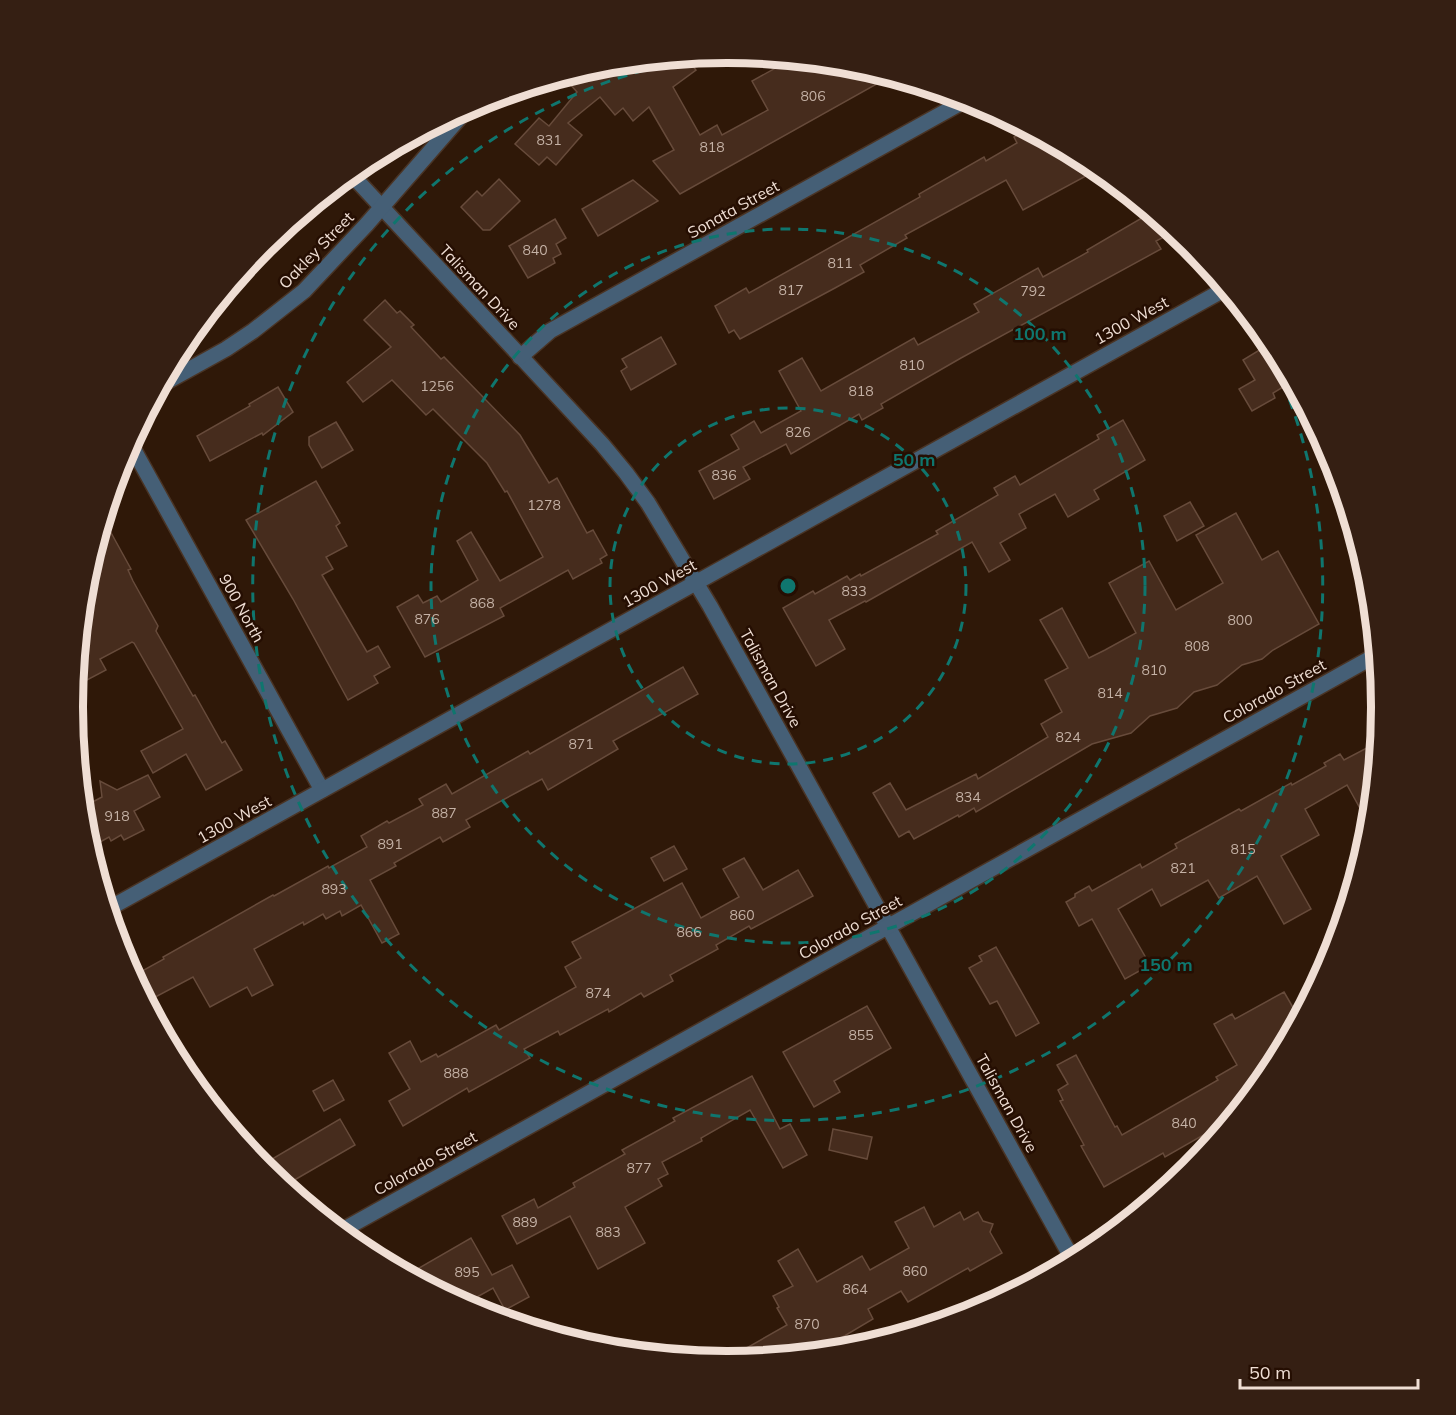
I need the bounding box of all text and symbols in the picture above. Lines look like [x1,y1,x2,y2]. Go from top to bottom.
house number: 806 [800,87,826,105]
house number: 831 [536,131,562,149]
house number: 818 [699,138,725,156]
street label: Sonata Street [684,175,783,242]
street label: Oakley Street [274,207,358,293]
street label: Talisman Drive [435,240,525,334]
house number: 840 [522,241,548,259]
house number: 811 [827,254,853,272]
house number: 817 [778,281,804,299]
house number: 792 [1020,282,1046,300]
street label: 1300 West [1090,291,1172,349]
text: 100 m [1013,322,1067,345]
house number: 810 [899,356,925,374]
house number: 1256 [420,377,454,395]
house number: 818 [848,382,874,400]
house number: 826 [785,423,811,441]
text: 50 m [893,448,935,471]
house number: 836 [711,466,737,484]
house number: 1278 [527,496,561,514]
street label: 1300 West [618,554,700,612]
street label: 900 North [215,570,269,646]
centre of rings [778,576,798,596]
house number: 833 [841,582,867,600]
house number: 868 [469,594,495,612]
house number: 876 [414,610,440,628]
house number: 800 [1227,611,1253,629]
street label: Talisman Drive [736,625,806,731]
house number: 808 [1184,637,1210,655]
street label: Colorado Street [1219,654,1329,728]
house number: 810 [1141,661,1167,679]
house number: 814 [1097,684,1123,702]
house number: 824 [1055,728,1081,746]
house number: 871 [568,735,594,753]
house number: 834 [955,788,981,806]
street label: 1300 West [193,790,275,848]
house number: 887 [431,804,457,822]
house number: 918 [104,807,130,825]
house number: 891 [377,835,403,853]
house number: 815 [1230,840,1256,858]
house number: 821 [1170,859,1196,877]
house number: 893 [321,880,347,898]
street label: Colorado Street [795,890,905,964]
house number: 860 [729,906,755,924]
house number: 866 [676,923,702,941]
text: 150 m [1139,953,1193,976]
house number: 874 [585,984,611,1002]
house number: 855 [848,1026,874,1044]
street label: Talisman Drive [972,1050,1042,1156]
house number: 888 [443,1064,469,1082]
house number: 840 [1171,1114,1197,1132]
street label: Colorado Street [370,1126,480,1200]
house number: 877 [626,1159,652,1177]
house number: 889 [512,1213,538,1231]
house number: 883 [595,1223,621,1241]
house number: 860 [902,1262,928,1280]
house number: 895 [454,1263,480,1281]
house number: 864 [842,1280,868,1298]
house number: 870 [794,1315,820,1333]
scale bar [1240,1352,1418,1390]
text: 50 m [1249,1361,1291,1384]

